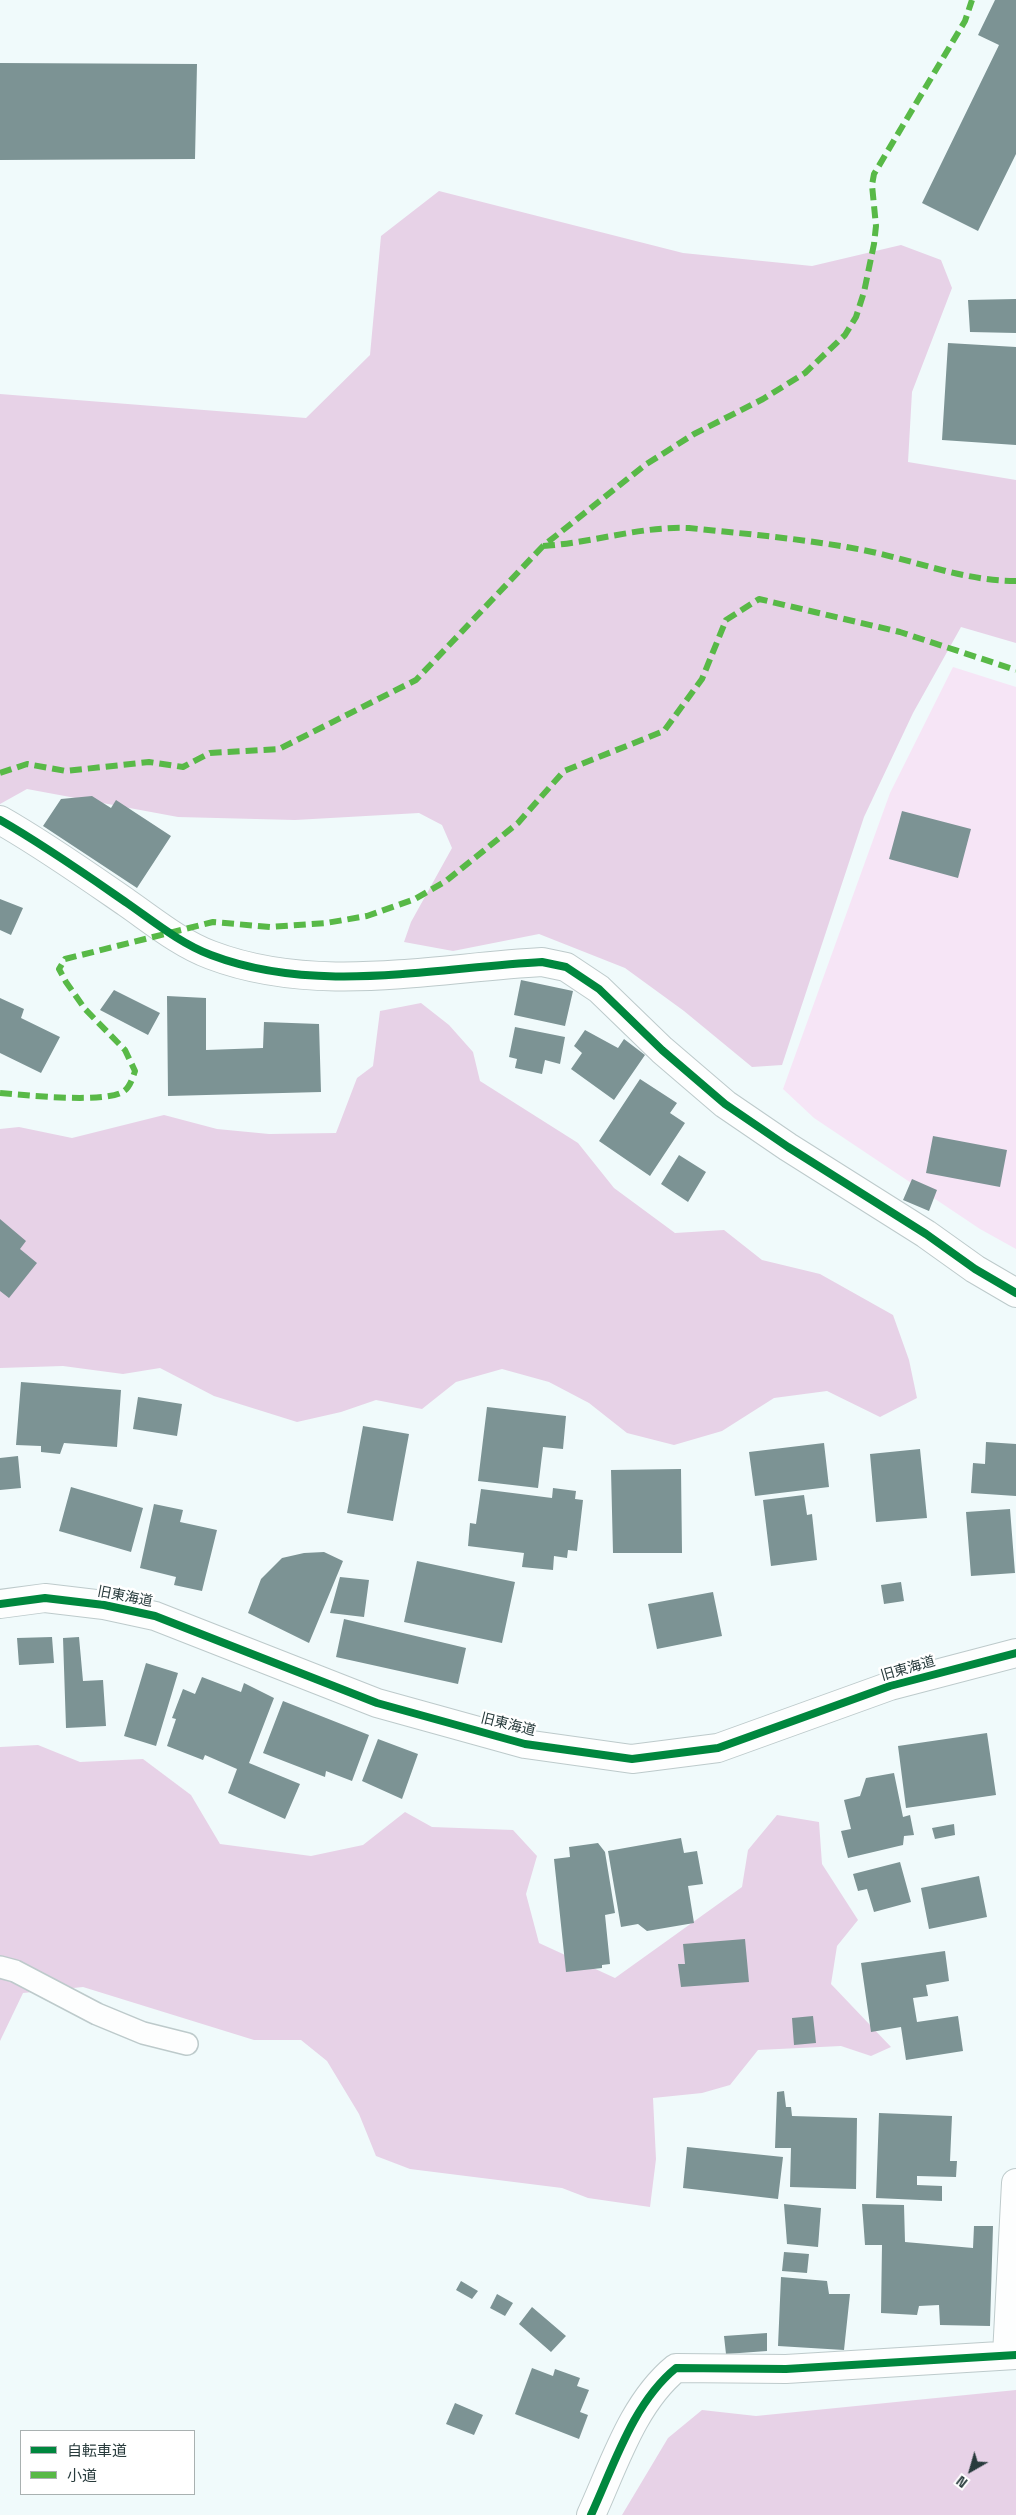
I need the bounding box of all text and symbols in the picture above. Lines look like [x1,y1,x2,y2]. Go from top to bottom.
street label: 旧東海道 [96,1583,154,1611]
street label: 旧東海道 [879,1653,937,1685]
street label: 旧東海道 [479,1710,537,1740]
legend [20,2430,195,2495]
text: 自転車道 [67,2441,127,2460]
north arrow [946,2445,996,2495]
text: 小道 [67,2466,97,2485]
text: N [953,2472,971,2492]

